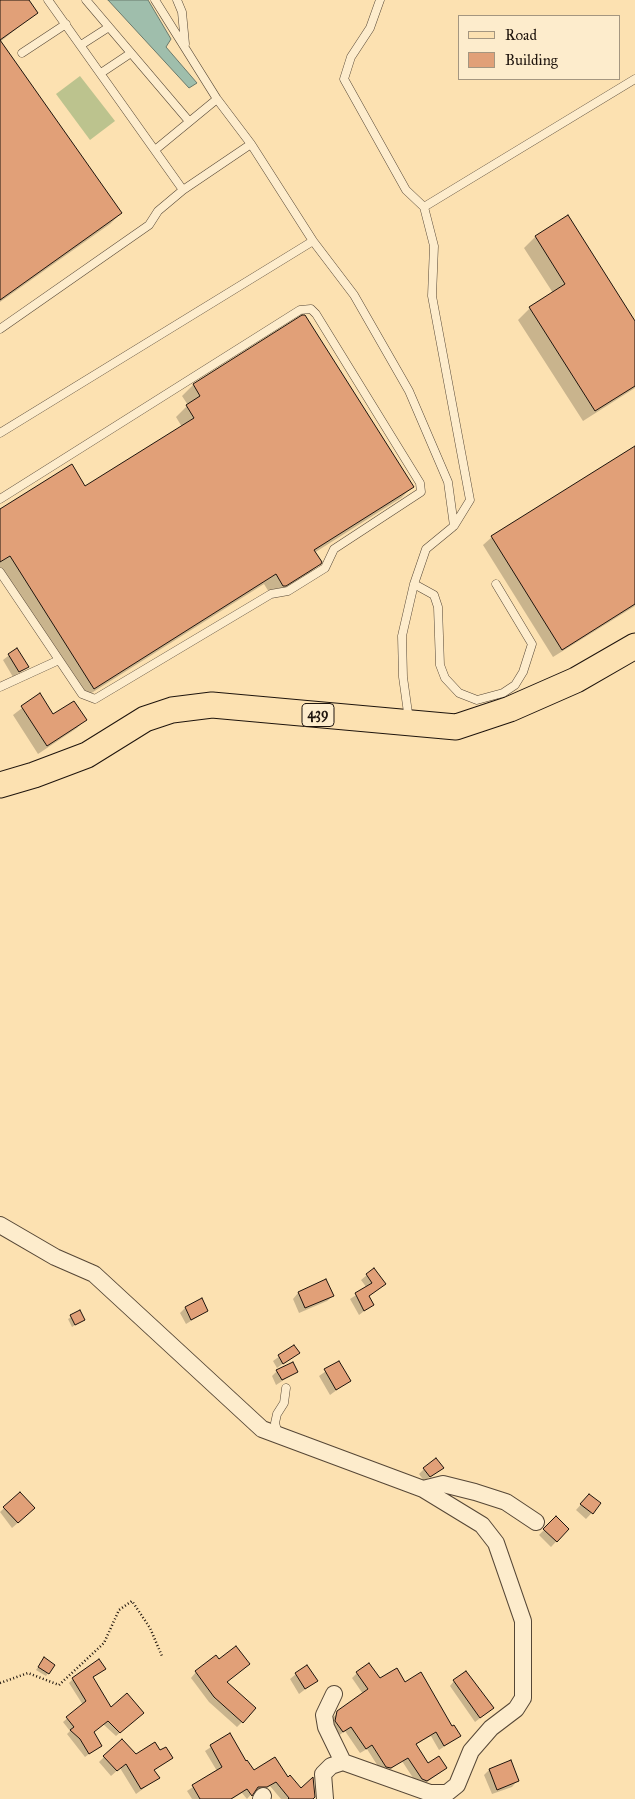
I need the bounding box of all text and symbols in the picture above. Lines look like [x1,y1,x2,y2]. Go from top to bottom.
legend [458,15,620,80]
text: Road [505,26,537,44]
text: Building [505,51,558,69]
road number: 439 [302,704,334,726]

